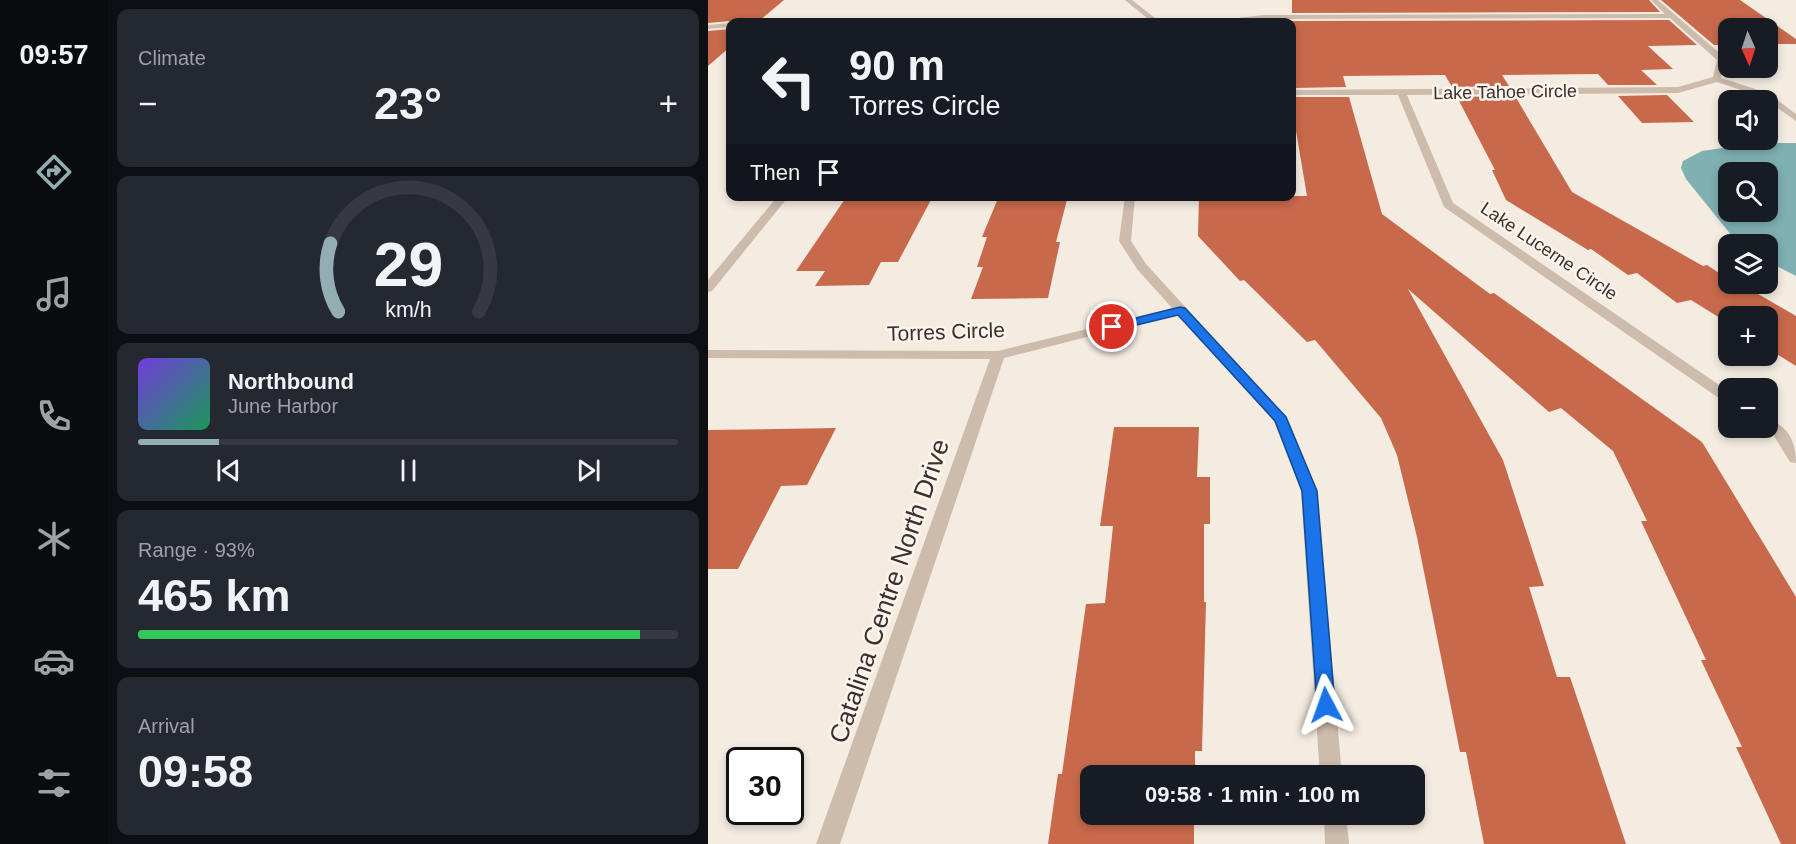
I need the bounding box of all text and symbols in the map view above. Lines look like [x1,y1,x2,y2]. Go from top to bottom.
north arrow [1718,18,1778,78]
map controls [1718,18,1778,438]
text: 09:57 [19,40,89,70]
icon: left [750,42,828,120]
text: 90 m [849,42,945,89]
text: Climate [138,47,206,69]
text: 23° [374,78,442,129]
street label: Lake Tahoe Circle [1433,81,1577,103]
text: − [138,85,157,122]
text: + [659,85,678,122]
button: sound [1718,90,1778,150]
text: Torres Circle [849,91,1001,121]
icon: directions [33,151,75,193]
icon: arrive [812,156,845,189]
text: Then [750,160,800,185]
button: search [1718,162,1778,222]
street label: Lake Lucerne Circle [1477,198,1621,304]
text: 29 [373,230,443,299]
button: layers [1718,234,1778,294]
icon: music [33,273,75,315]
text: km/h [385,298,431,322]
pin [1086,301,1137,352]
button: + [1718,306,1778,366]
icon: arrive [1095,310,1128,343]
street label: Torres Circle [887,318,1005,345]
text: Northbound [228,369,354,394]
button: − [1718,378,1778,438]
icon: phone [33,395,75,437]
text: June Harbor [228,395,338,417]
street label: Catalina Centre North Drive [823,435,955,747]
icon: previous [212,454,245,487]
icon: pause [392,454,425,487]
icon: next [572,454,605,487]
icon: climate [33,518,75,560]
text: Range · 93% [138,539,255,561]
text: 465 km [138,570,291,621]
icon: car [33,640,75,682]
position arrow [1294,673,1358,737]
text: Arrival [138,715,195,737]
text: 09:58 [138,746,253,797]
speed limit sign: 30 [726,747,804,825]
icon: filters [33,762,75,804]
text: 09:58 · 1 min · 100 m [1145,782,1360,807]

